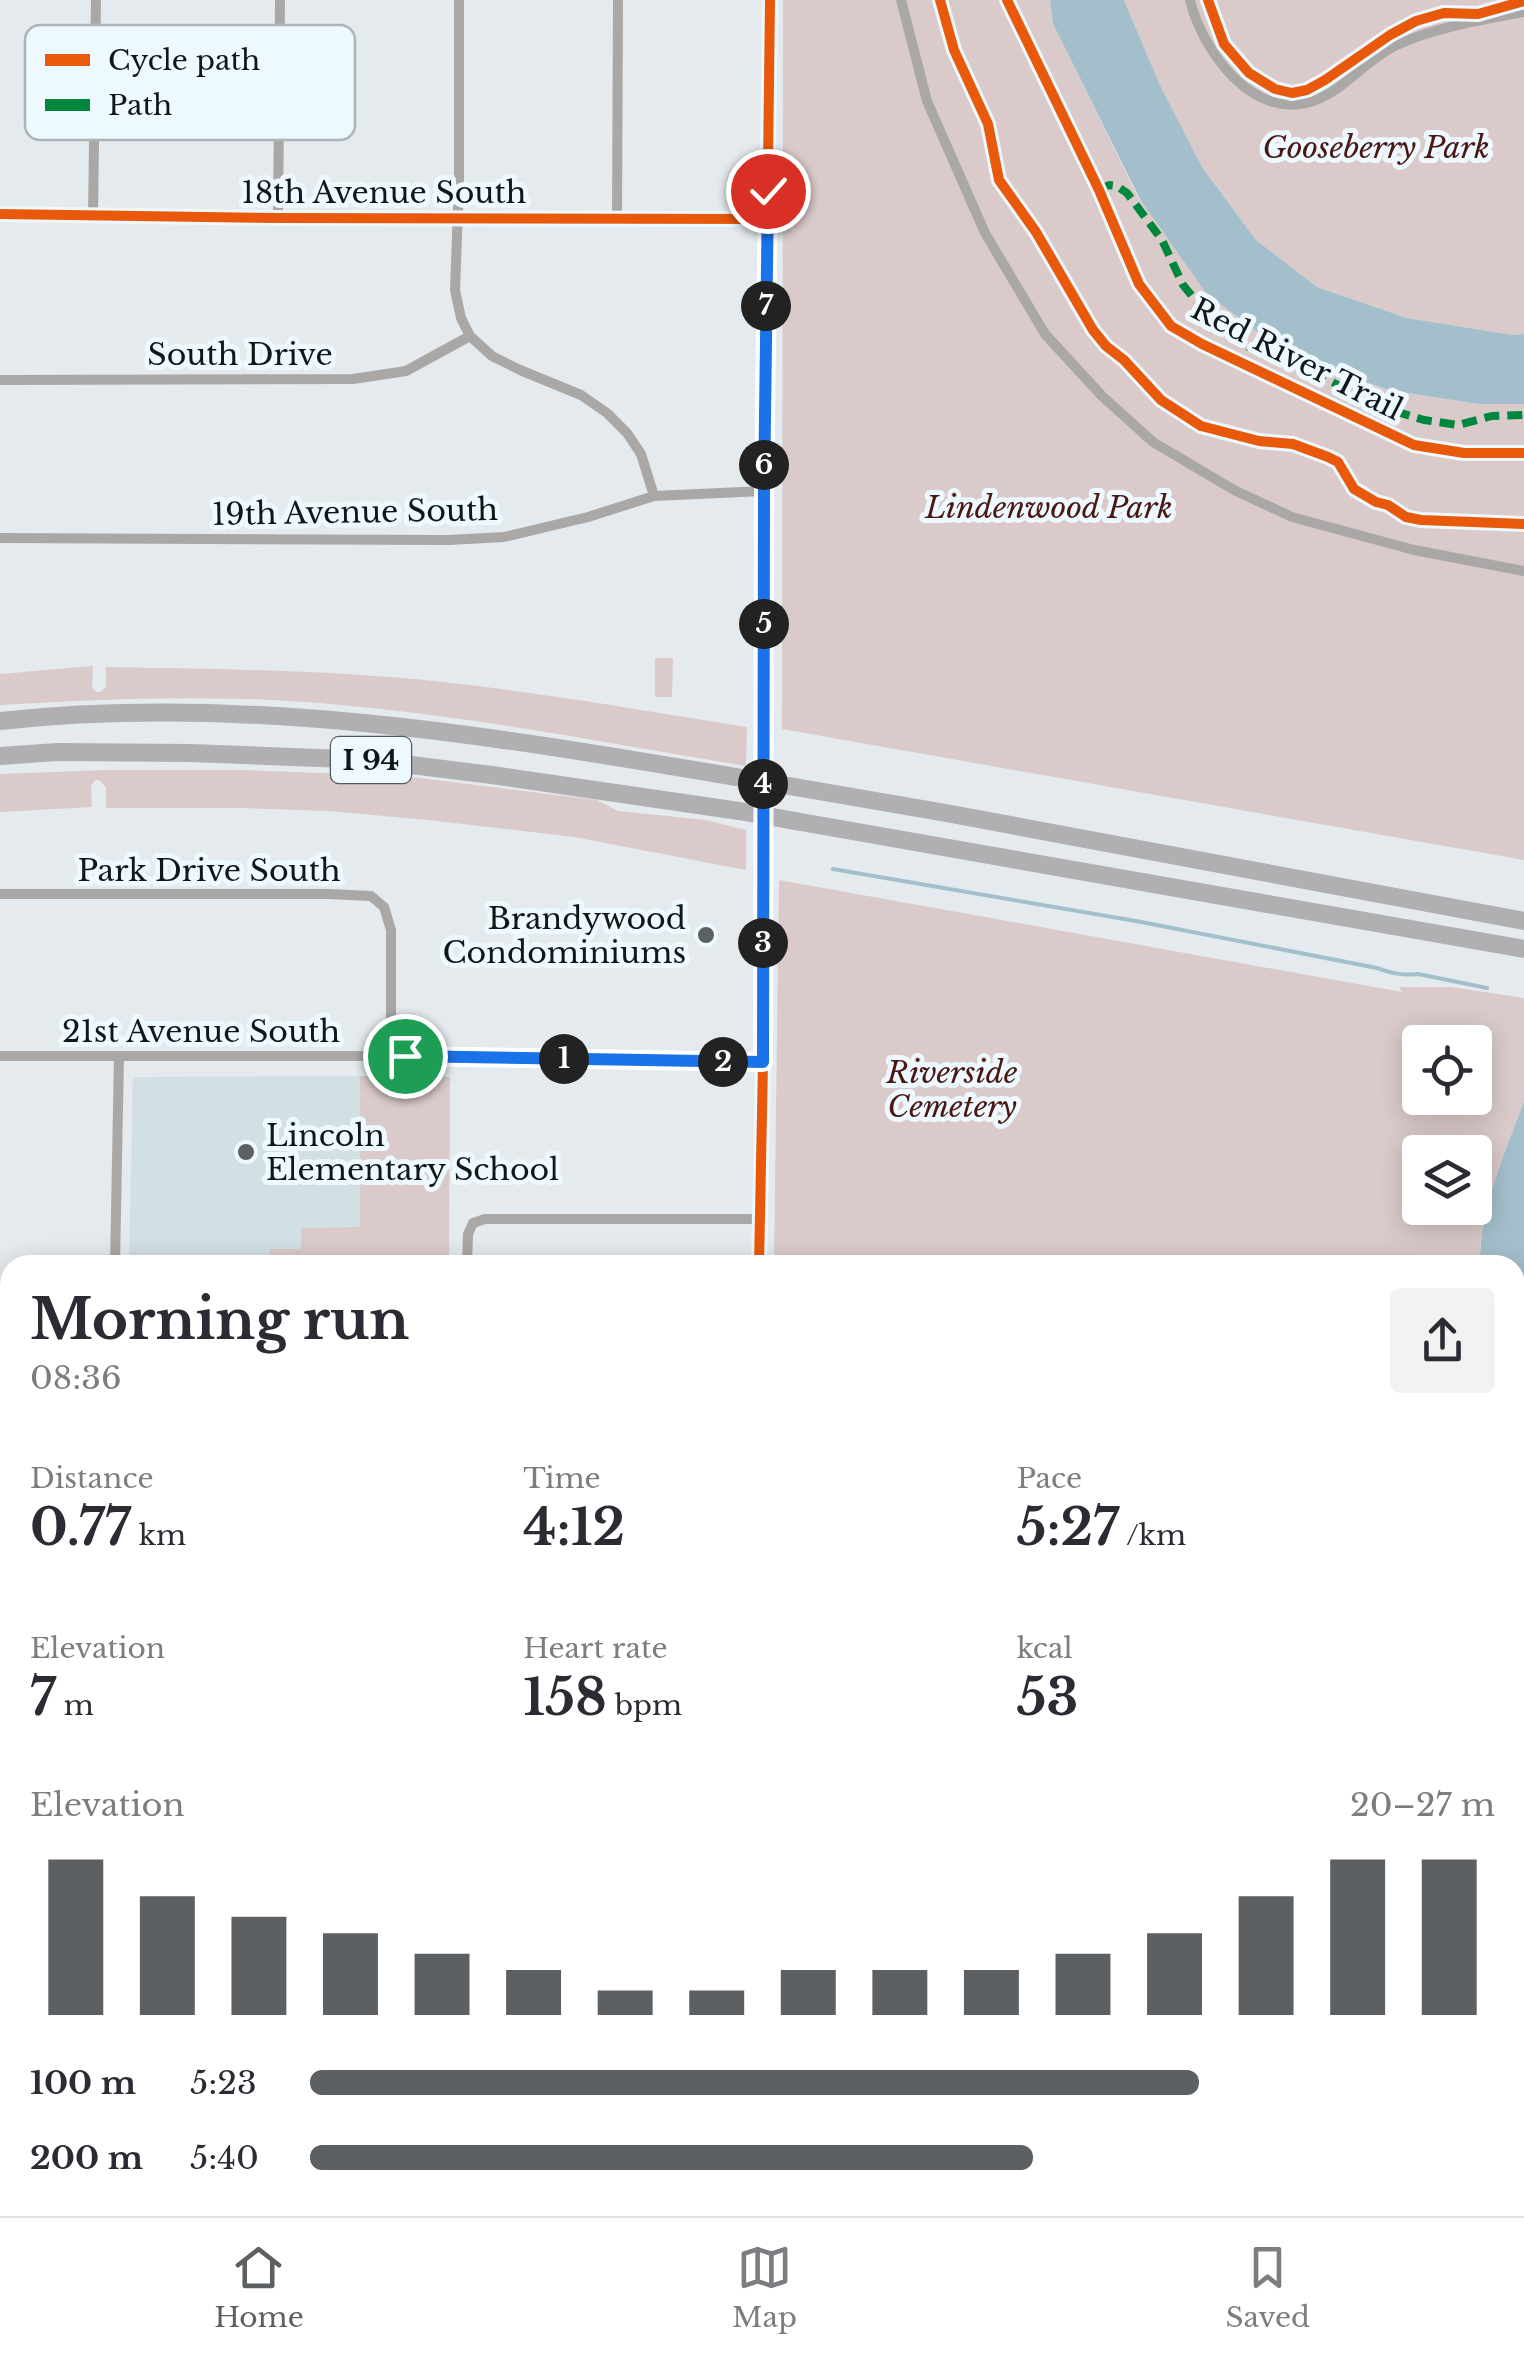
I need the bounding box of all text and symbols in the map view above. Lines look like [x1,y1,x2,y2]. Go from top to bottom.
legend [25,25,355,140]
text: Cycle path [108,43,260,78]
text: Path [108,88,172,123]
park label: Gooseberry Park [1262,129,1490,166]
pin [726,149,811,234]
icon: check [741,164,796,219]
street label: 18th Avenue South [242,174,526,211]
pin: 7 [741,281,791,331]
text: 7 [759,288,773,323]
street label: Red River Trail [1185,290,1409,428]
street label: South Drive [147,336,333,373]
pin: 6 [739,440,789,490]
text: 6 [755,447,773,482]
park label: Lindenwood Park [924,489,1173,526]
street label: 19th Avenue South [212,491,498,533]
pin: 5 [739,599,789,649]
text: 5 [756,606,772,641]
road number: I 94 [331,737,411,783]
pin: 4 [738,759,788,809]
text: 4 [754,766,772,801]
street label: Park Drive South [77,852,341,889]
place label: Brandywood Condominiums [443,900,686,971]
pin: 3 [738,918,788,968]
marker: Brandywood Condominiums [695,924,717,946]
text: 3 [754,925,772,960]
street label: 21st Avenue South [62,1013,340,1050]
pin [363,1014,448,1099]
map controls [1402,1025,1492,1225]
button: locate [1402,1025,1492,1115]
icon: arrive [378,1029,433,1084]
pin: 1 [539,1034,589,1084]
pin: 2 [698,1037,748,1087]
text: 1 [558,1041,570,1076]
text: 2 [714,1044,732,1079]
park label: Riverside Cemetery [886,1054,1018,1125]
place label: Lincoln Elementary School [266,1117,559,1188]
button: layers [1402,1135,1492,1225]
marker: Lincoln Elementary School [235,1141,257,1163]
text: Morning run [30,1286,409,1354]
button: share [1390,1288,1495,1393]
text: 08:36 [30,1358,122,1398]
text: Distance [30,1461,153,1496]
text: Time [523,1461,601,1496]
text: Pace [1017,1461,1082,1496]
text: 0.77 [30,1496,131,1559]
text: 4:12 [523,1496,625,1559]
text: 5:27 [1017,1496,1119,1559]
text: km [131,1518,186,1553]
text: /km [1119,1518,1186,1553]
text: Elevation [30,1631,165,1666]
text: Heart rate [523,1631,668,1666]
text: kcal [1017,1631,1073,1666]
text: 7 [30,1666,56,1729]
text: 158 [523,1666,607,1729]
text: 53 [1017,1666,1078,1729]
text: m [56,1688,94,1723]
text: bpm [607,1688,682,1723]
text: Elevation [30,1785,184,1825]
text: 20–27 m [1350,1785,1495,1825]
text: 100 m [30,2063,136,2103]
text: 5:23 [190,2063,257,2103]
text: 200 m [30,2138,143,2178]
text: 5:40 [190,2138,259,2178]
tab: Home [214,2240,304,2335]
tab: Map [732,2240,797,2335]
tab: Saved [1225,2240,1310,2335]

